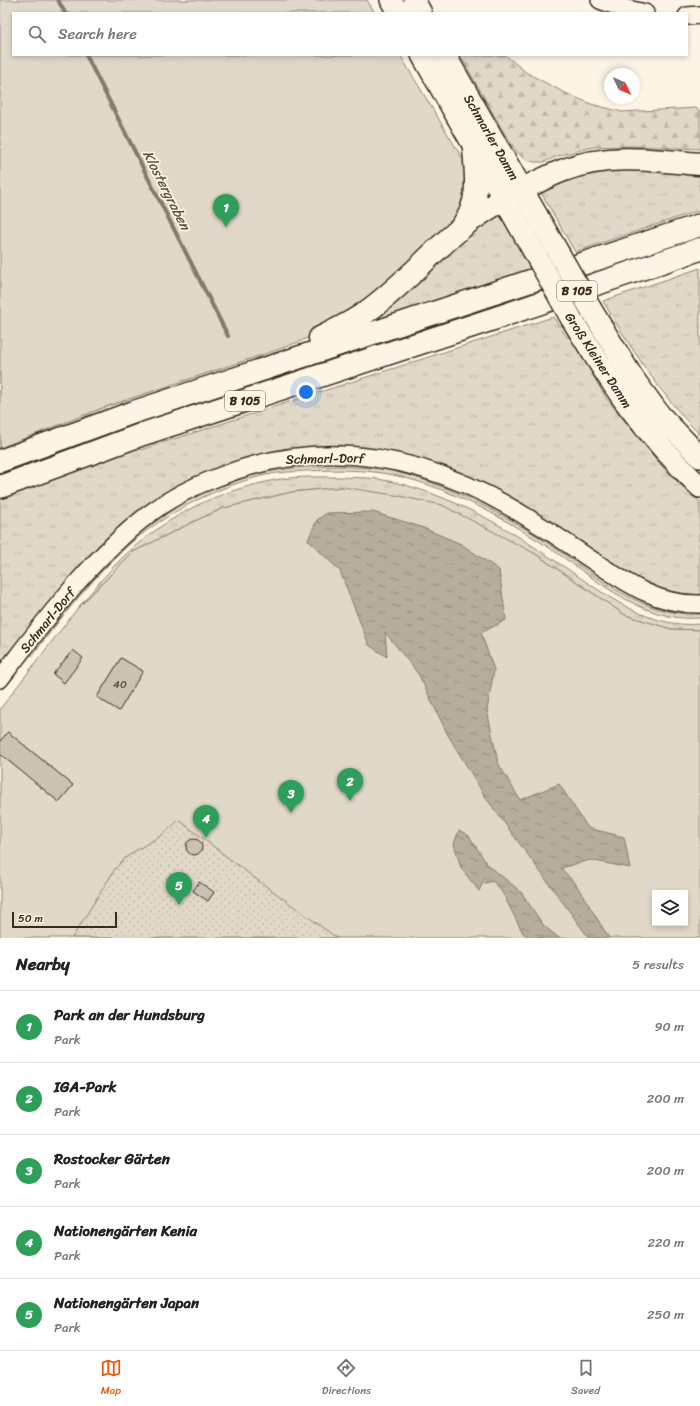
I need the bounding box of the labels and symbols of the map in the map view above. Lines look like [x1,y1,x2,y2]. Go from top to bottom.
north arrow [604,68,640,104]
street label: Schmarler Damm [457,90,526,185]
water label: Klostergraben [136,146,198,236]
pin: 1 [213,194,239,227]
road number: B 105 [557,281,597,301]
street label: Groß Kleiner Damm [559,307,638,413]
your location [296,382,316,402]
road number: B 105 [225,391,265,411]
street label: Schmarl-Dorf [286,446,367,471]
street label: Schmarl-Dorf [14,581,82,658]
house number: 40 [113,675,127,694]
pin: 2 [337,768,363,801]
pin: 3 [278,780,304,813]
pin: 4 [193,805,219,838]
pin: 5 [166,872,192,905]
scale bar [12,910,117,929]

